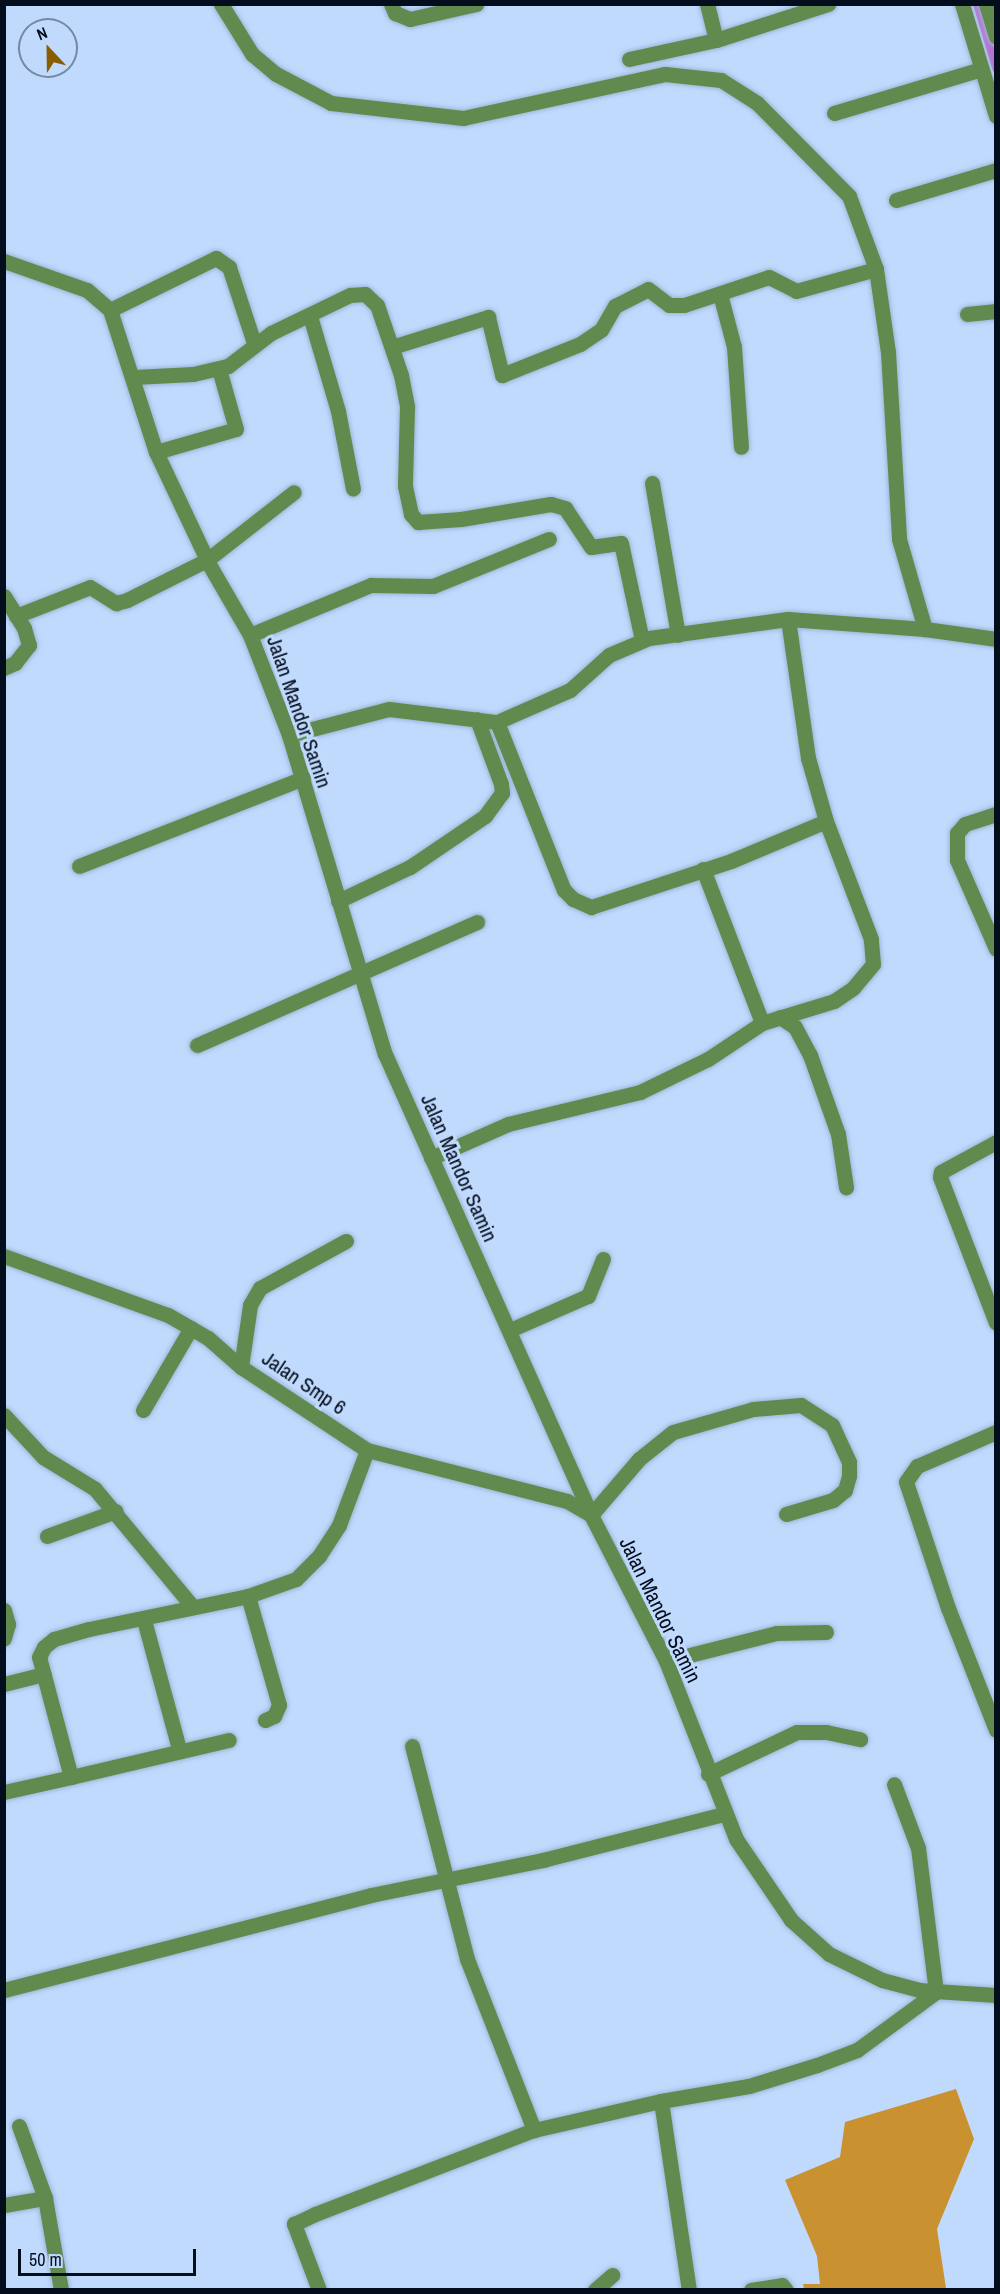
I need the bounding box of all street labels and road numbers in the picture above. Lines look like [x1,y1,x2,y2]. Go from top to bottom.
street label: Jalan Mandor Samin [261,633,337,791]
street label: Jalan Mandor Samin [415,1090,503,1246]
street label: Jalan Smp 6 [257,1346,351,1420]
street label: Jalan Mandor Samin [614,1533,706,1687]

